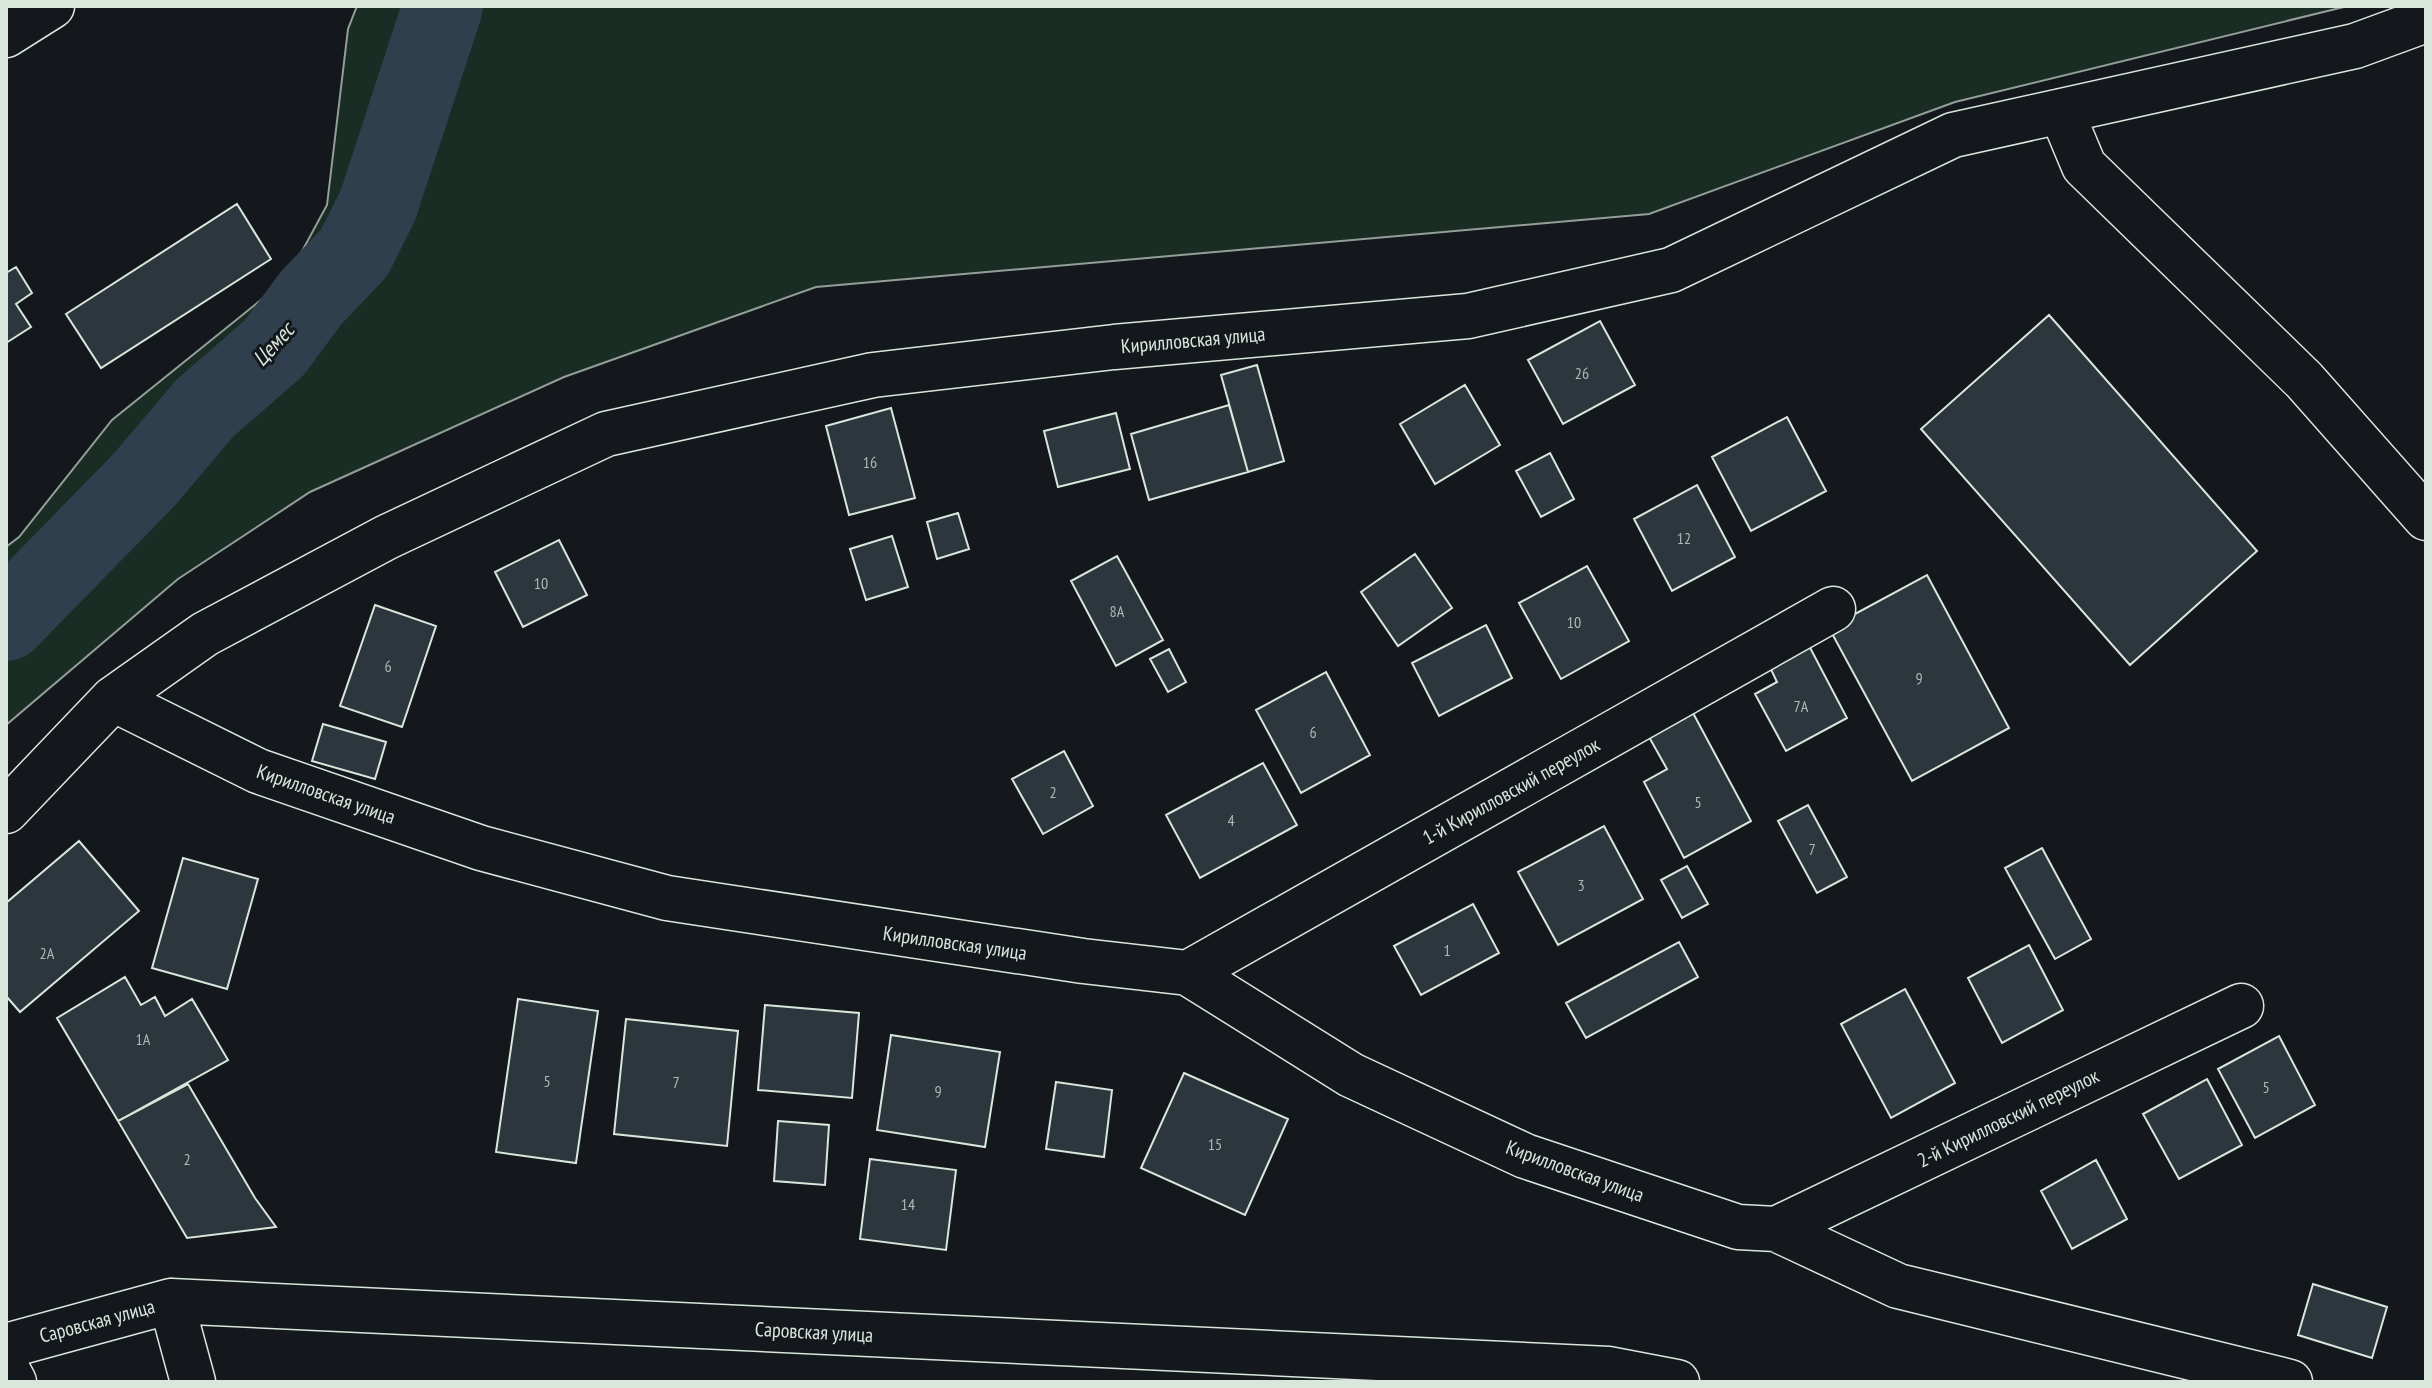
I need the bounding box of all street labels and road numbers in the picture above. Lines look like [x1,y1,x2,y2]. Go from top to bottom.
street label: Кирилловская улица [1120,321,1266,359]
street label: 1-й Кирилловский переулок [1418,731,1605,851]
street label: Кирилловская улица [253,758,399,830]
street label: Кирилловская улица [881,920,1029,966]
street label: 2-й Кирилловский переулок [1913,1063,2103,1173]
street label: Кирилловская улица [1502,1134,1648,1208]
street label: Саровская улица [36,1293,158,1349]
street label: Саровская улица [754,1316,874,1348]

